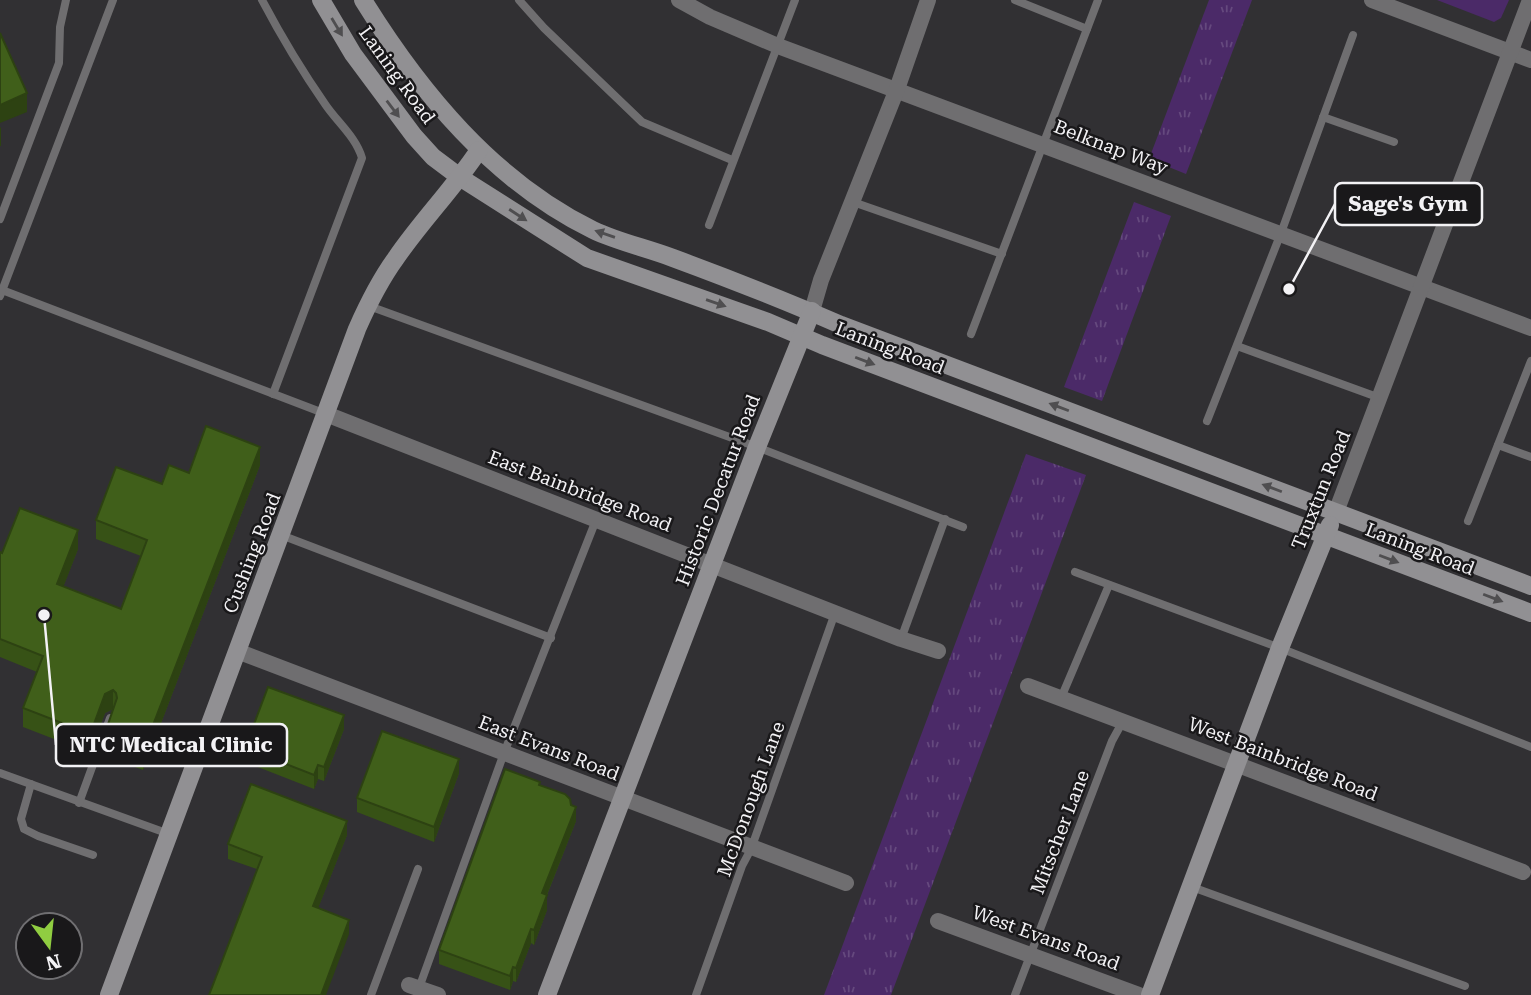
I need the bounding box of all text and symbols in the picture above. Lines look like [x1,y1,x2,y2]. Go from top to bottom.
one-way arrow [331,17,343,37]
street label: Laning Road [354,22,440,128]
one-way arrow [386,100,400,118]
street label: Belknap Way [1051,115,1172,180]
callout: Sage's Gym [1335,183,1482,225]
text: Sage's Gym [1348,192,1468,216]
one-way arrow [508,209,528,222]
one-way arrow [595,228,616,239]
one-way arrow [705,298,726,309]
street label: Laning Road [832,317,948,379]
one-way arrow [854,356,875,367]
street label: Historic Decatur Road [671,391,765,589]
one-way arrow [1049,402,1070,413]
street label: Truxtun Road [1287,427,1355,553]
street label: East Bainbridge Road [485,445,675,537]
one-way arrow [1262,483,1283,494]
street label: Cushing Road [218,489,286,617]
street label: Laning Road [1362,518,1478,580]
one-way arrow [1379,554,1400,565]
one-way arrow [1482,593,1503,604]
street label: East Evans Road [475,711,623,785]
street label: West Bainbridge Road [1185,712,1381,806]
street label: McDonough Lane [712,718,790,880]
callout: NTC Medical Clinic [56,724,287,766]
text: NTC Medical Clinic [69,733,273,757]
street label: Mitscher Lane [1026,767,1094,897]
street label: West Evans Road [969,901,1123,975]
north arrow [14,911,84,981]
text: N [43,949,63,975]

